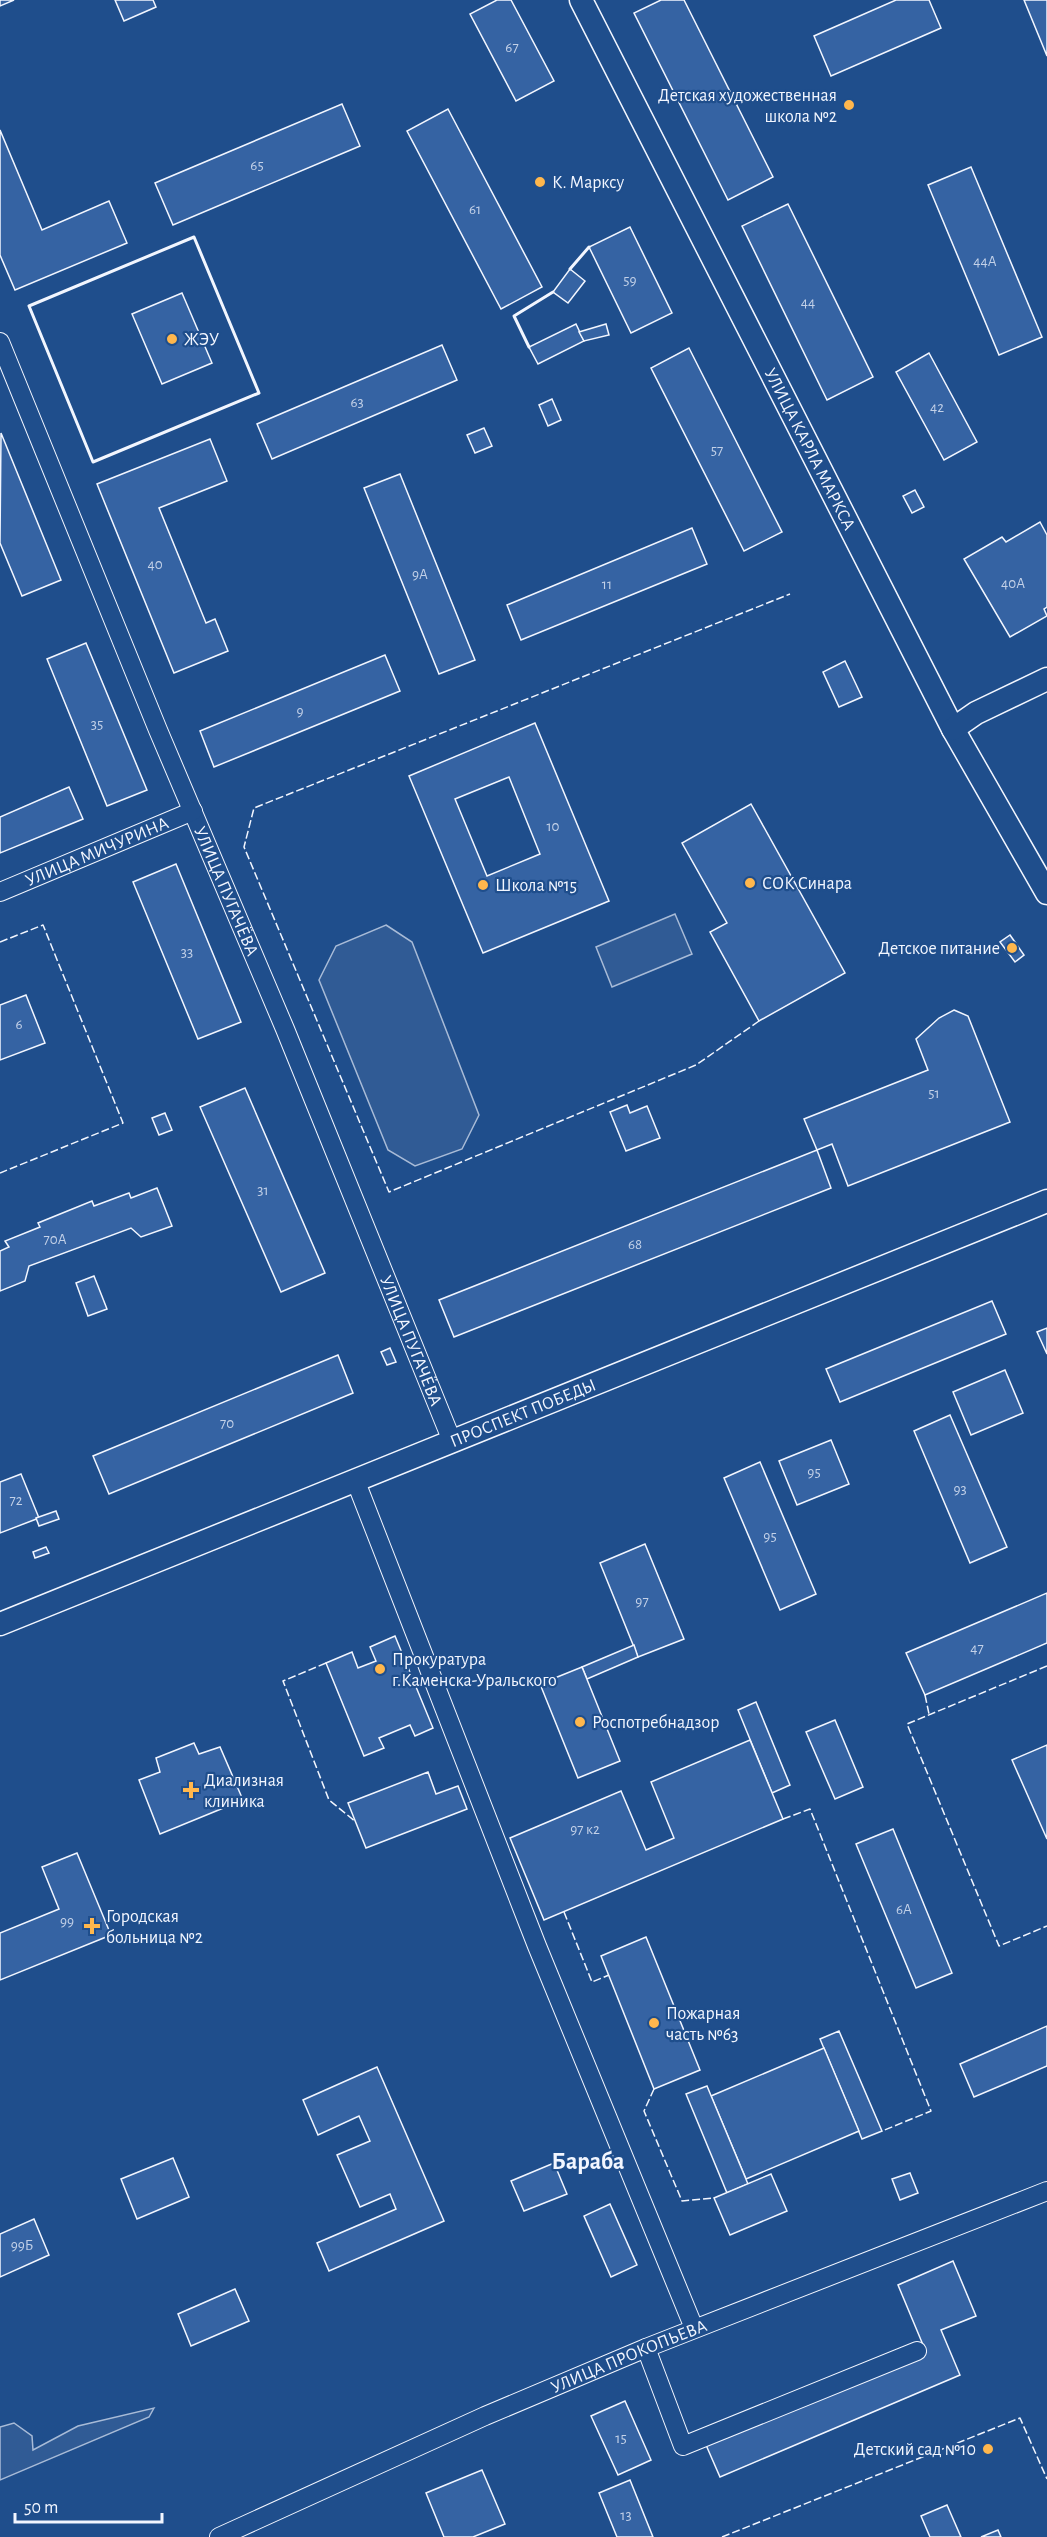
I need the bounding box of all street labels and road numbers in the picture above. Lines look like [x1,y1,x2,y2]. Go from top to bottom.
street label: УЛИЦА КАРЛА МАРКСА [760,365,858,534]
street label: УЛИЦА МИЧУРИНА [23,814,172,890]
street label: УЛИЦА ПУГАЧЁВА [190,824,261,959]
street label: УЛИЦА ПУГАЧЁВА [376,1273,445,1409]
street label: ПРОСПЕКТ ПОБЕДЫ [448,1376,599,1451]
street label: УЛИЦА ПРОКОПЬЕВА [549,2317,710,2397]

